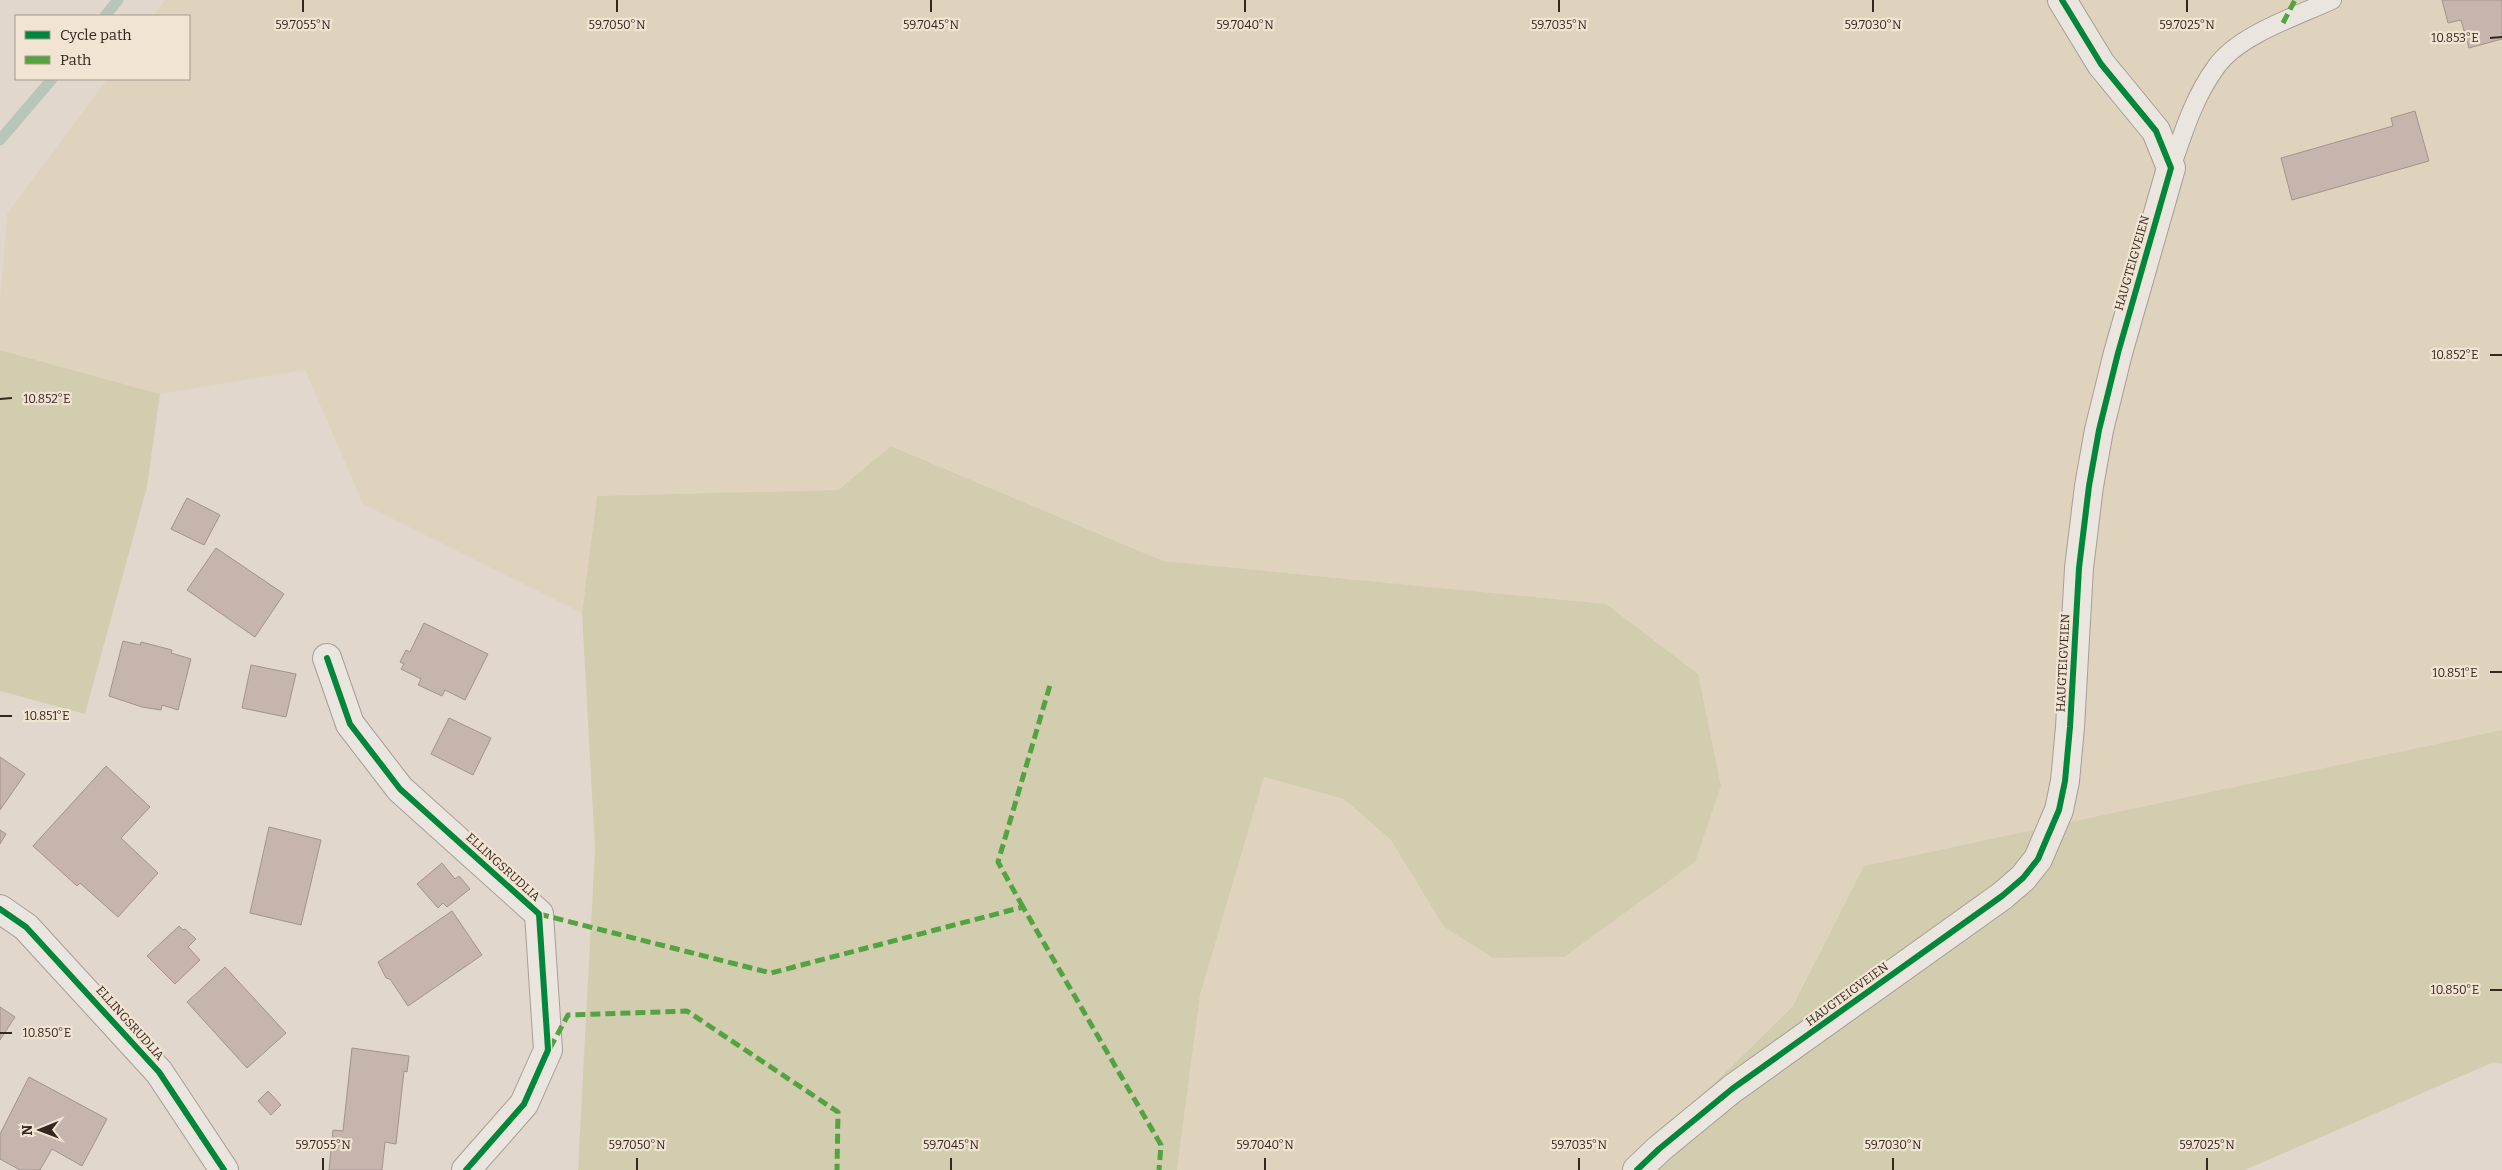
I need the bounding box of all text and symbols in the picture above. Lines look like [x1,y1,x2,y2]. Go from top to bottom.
legend [15,15,190,80]
text: 59.7055°N [275,18,331,32]
text: 59.7050°N [589,18,646,32]
text: 59.7045°N [903,18,960,32]
text: 59.7040°N [1216,18,1274,32]
text: 59.7035°N [1531,18,1587,32]
text: 59.7030°N [1844,18,1902,32]
text: 59.7025°N [2159,18,2215,32]
text: Cycle path [60,26,132,44]
text: 10.853°E [2431,31,2479,45]
text: Path [60,51,92,69]
street label: HAUGTEIGVEIEN [2112,213,2152,312]
text: 10.852°E [2431,348,2479,362]
text: 10.852°E [23,392,71,406]
street label: HAUGTEIGVEIEN [2053,613,2073,712]
text: 10.851°E [2433,666,2477,680]
text: 10.851°E [25,709,69,723]
street label: ELLINGSRUDLIA [463,830,543,904]
street label: HAUGTEIGVEIEN [1803,959,1891,1029]
street label: ELLINGSRUDLIA [93,983,167,1063]
text: 10.850°E [2431,983,2479,997]
text: 10.850°E [23,1026,71,1040]
north arrow [15,1105,65,1155]
text: N [19,1124,36,1136]
text: 59.7055°N [295,1138,351,1152]
text: 59.7050°N [609,1138,666,1152]
text: 59.7045°N [923,1138,980,1152]
text: 59.7040°N [1236,1138,1294,1152]
text: 59.7035°N [1551,1138,1607,1152]
text: 59.7030°N [1864,1138,1922,1152]
text: 59.7025°N [2179,1138,2235,1152]

